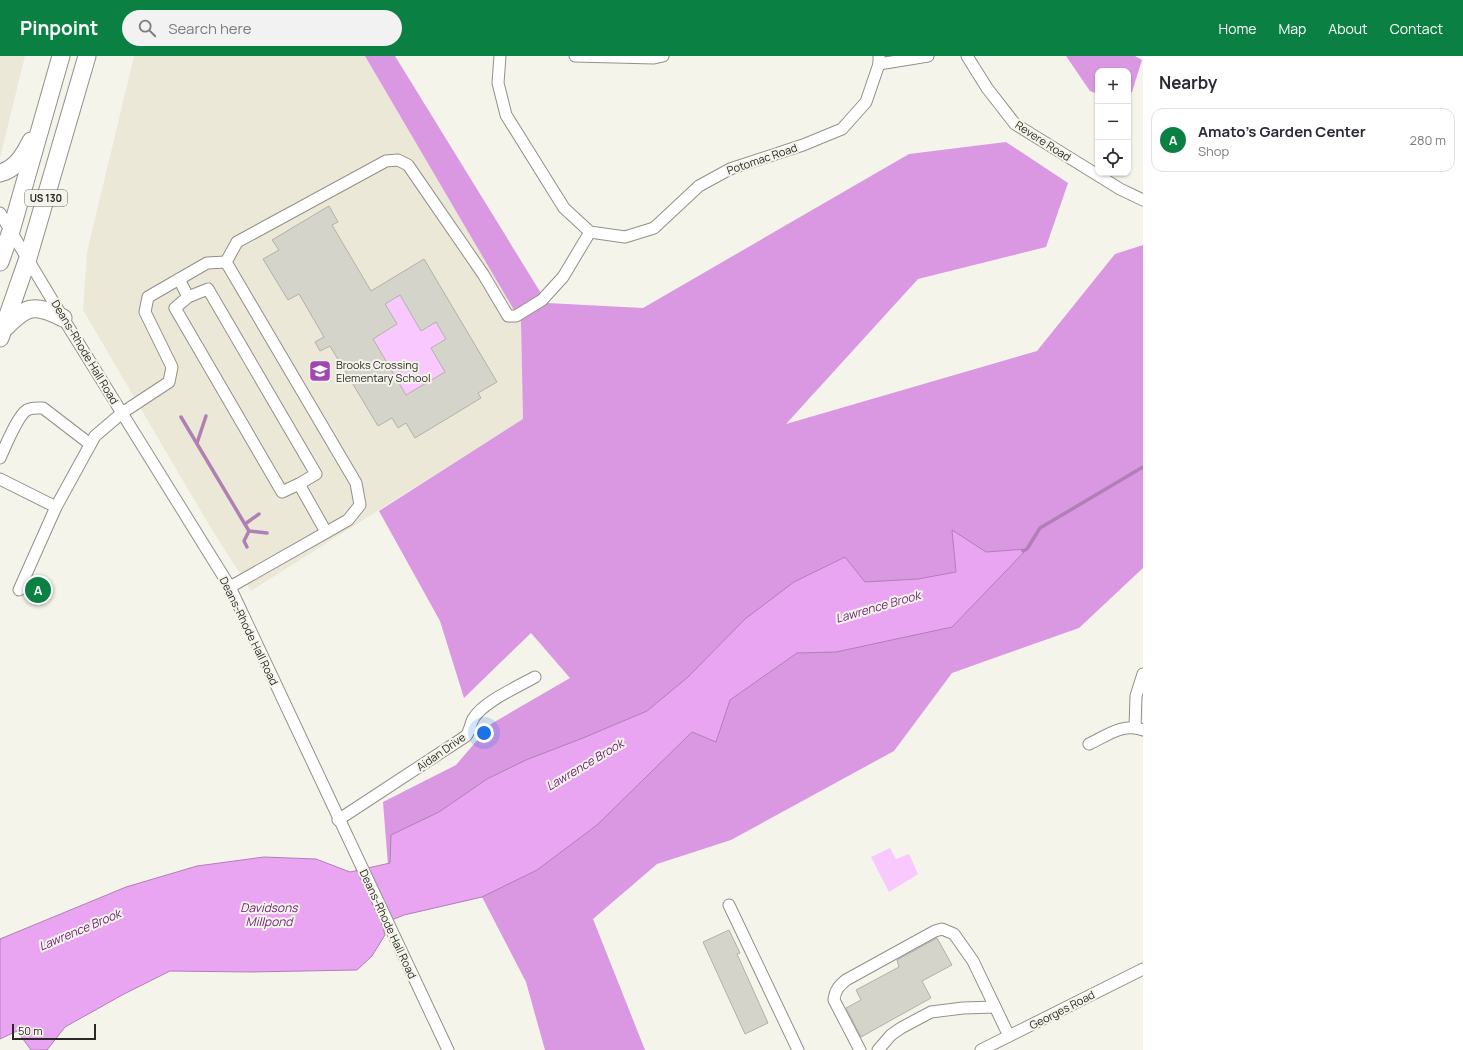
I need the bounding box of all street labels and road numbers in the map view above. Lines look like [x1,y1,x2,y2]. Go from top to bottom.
street label: Revere Road [1013,117,1074,164]
street label: Potomac Road [725,139,799,178]
road number: US 130 [25,190,67,206]
street label: Deans-Rhode Hall Road [48,297,122,407]
street label: Deans-Rhode Hall Road [217,574,282,688]
street label: Aidan Drive [413,729,469,774]
street label: Deans-Rhode Hall Road [357,867,420,981]
street label: Georges Road [1027,987,1097,1032]

